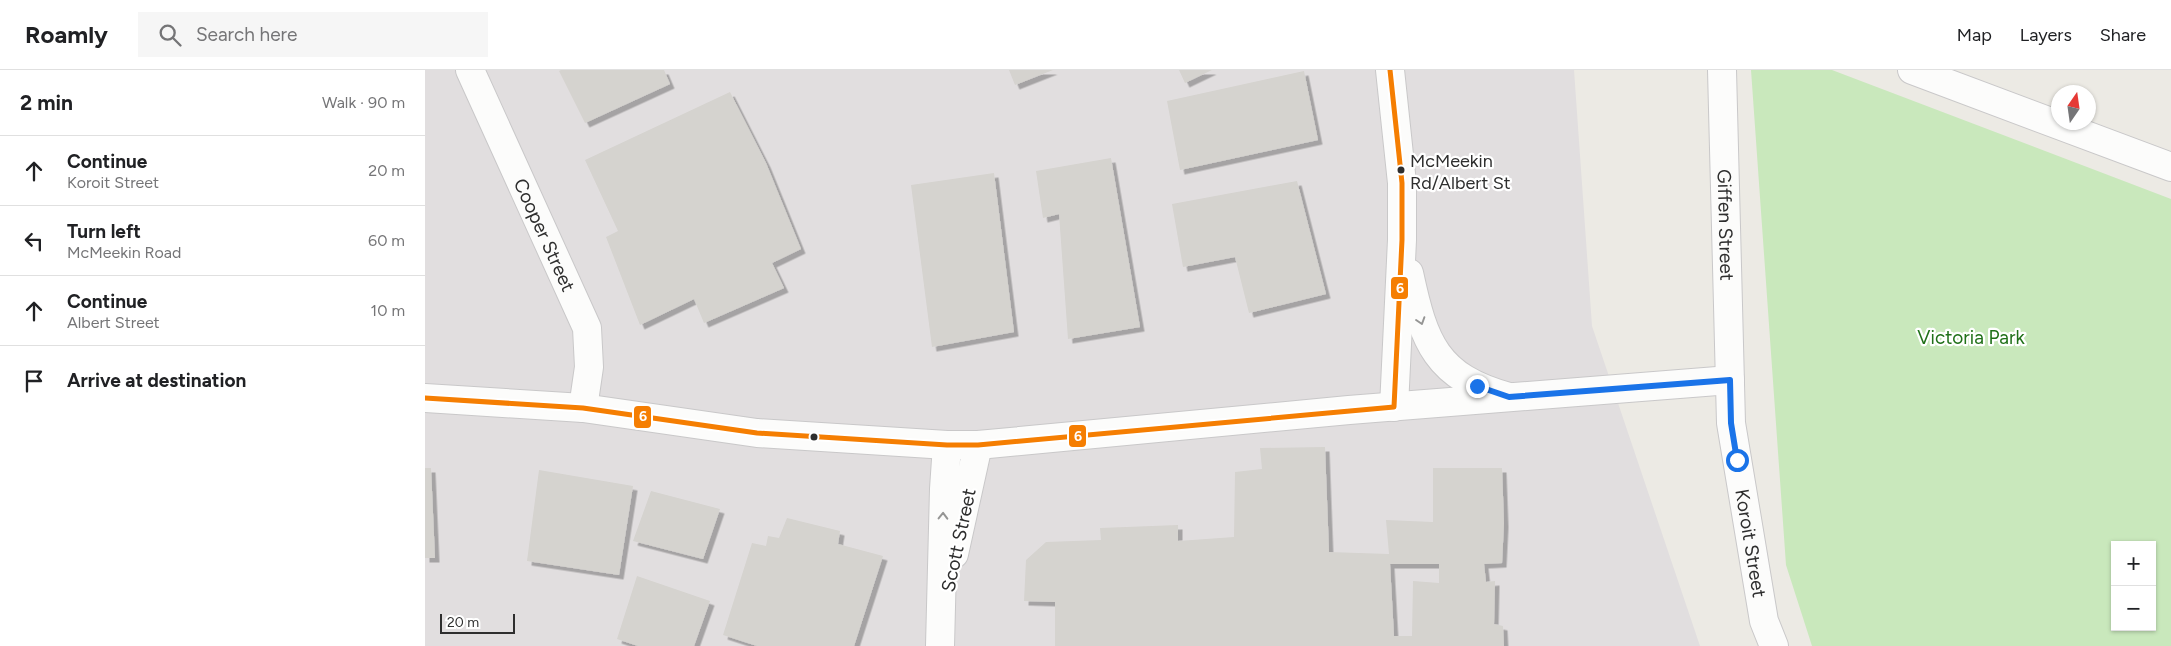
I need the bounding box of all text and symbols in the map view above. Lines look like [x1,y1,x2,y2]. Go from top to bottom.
search box [138,12,488,57]
text: Roamly [25,20,108,49]
icon: search [156,21,184,49]
text: Search here [196,23,297,46]
text: Map [1957,24,1992,46]
text: Layers [2020,24,2072,46]
text: Share [2100,24,2146,46]
north arrow [2051,85,2096,130]
text: 2 min [20,90,73,115]
text: Walk · 90 m [322,93,405,112]
text: Continue [67,150,147,173]
place label: McMeekin Rd/Albert St [1410,150,1511,194]
icon: ahead [20,157,48,185]
text: 20 m [368,161,405,180]
marker: McMeekin Rd/Albert St [1396,165,1406,175]
street label: Giffen Street [1713,169,1738,281]
text: Koroit Street [67,173,159,192]
street label: Cooper Street [509,175,580,295]
text: Turn left [67,220,141,243]
icon: left [20,227,48,255]
text: 60 m [368,231,405,250]
text: McMeekin Road [67,243,181,262]
line badge: 6 [1390,276,1409,300]
text: 6 [1396,280,1404,297]
text: Continue [67,290,147,313]
icon: ahead [20,297,48,325]
text: 10 m [371,301,405,320]
text: Albert Street [67,313,160,332]
one-way arrow [1416,317,1426,325]
park label: Victoria Park [1917,326,2025,349]
icon: arrive [20,367,48,395]
text: Arrive at destination [67,369,246,392]
route end [1466,375,1489,398]
line badge: 6 [633,405,652,429]
text: 6 [639,408,647,425]
line badge: 6 [1068,424,1087,448]
text: 6 [1074,428,1082,445]
unlabelled marker [809,432,819,442]
route start [1726,449,1749,472]
street label: Scott Street [936,486,981,594]
street label: Koroit Street [1730,487,1771,599]
one-way arrow [938,512,948,520]
map controls [2111,541,2156,631]
button: + [2111,541,2156,586]
button: − [2111,586,2156,631]
scale bar [440,611,515,634]
text: 20 m [447,614,479,631]

